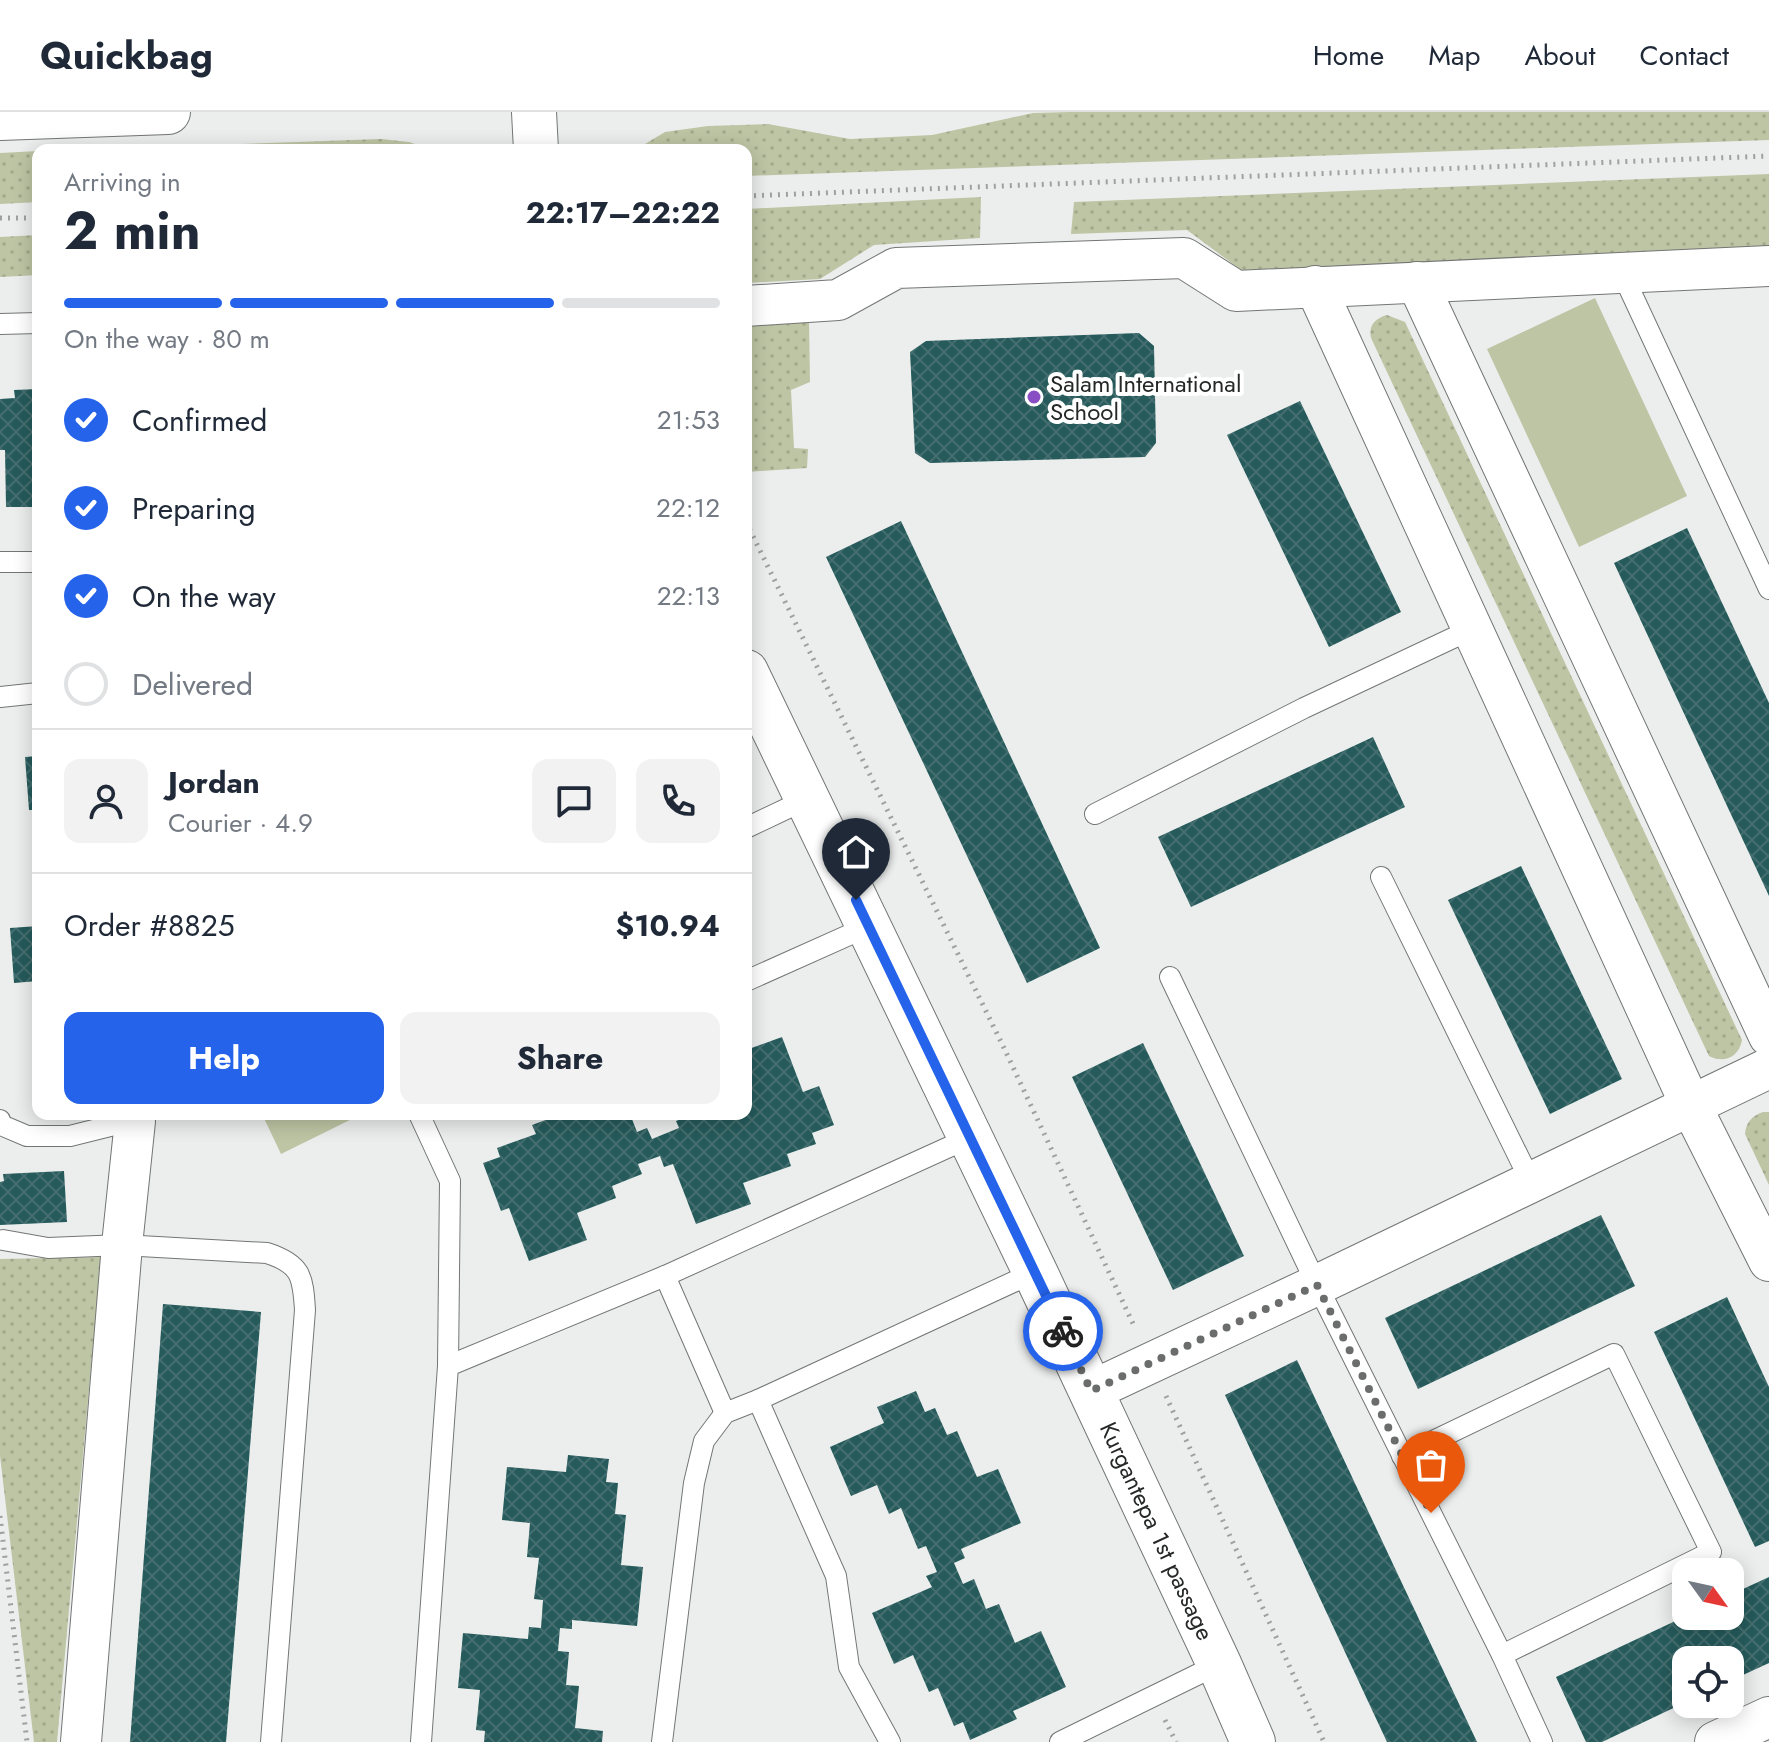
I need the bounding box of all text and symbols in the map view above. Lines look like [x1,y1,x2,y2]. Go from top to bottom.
text: Quickbag [40,28,213,83]
text: Home [1313,35,1384,76]
text: Map [1428,35,1480,76]
text: About [1524,35,1596,76]
text: Contact [1640,35,1729,76]
text: Arriving in [64,163,181,201]
text: 22:17–22:22 [526,191,720,234]
text: 2 min [64,193,201,269]
text: On the way · 80 m [64,320,270,358]
place label: Salam International School [1050,366,1241,429]
marker: Salam International School [1025,388,1043,406]
icon: check [64,398,108,442]
text: Confirmed [132,399,267,442]
text: 21:53 [657,401,720,439]
icon: check [64,486,108,530]
text: Preparing [132,487,256,530]
text: 22:12 [656,489,720,527]
icon: check [64,574,108,618]
text: On the way [132,575,276,618]
text: 22:13 [657,577,720,615]
text: Delivered [132,663,253,706]
button: person [64,759,148,843]
button: chat [532,759,616,843]
button: phone [636,759,720,843]
text: Jordan [168,761,260,804]
text: Courier · 4.9 [168,804,313,842]
pin [822,818,890,900]
icon: home [834,830,878,874]
text: Order #8825 [64,904,235,947]
text: $10.94 [616,904,720,947]
button: Help [64,1012,384,1104]
button: Share [400,1012,720,1104]
courier [1023,1291,1103,1371]
icon: bike [1041,1309,1085,1353]
street label: Kurgantepa 1st passage [1091,1416,1223,1646]
pin [1397,1431,1465,1513]
icon: bag [1409,1443,1453,1487]
north arrow [1672,1558,1744,1630]
map controls [1672,1558,1744,1718]
button: locate [1672,1646,1744,1718]

